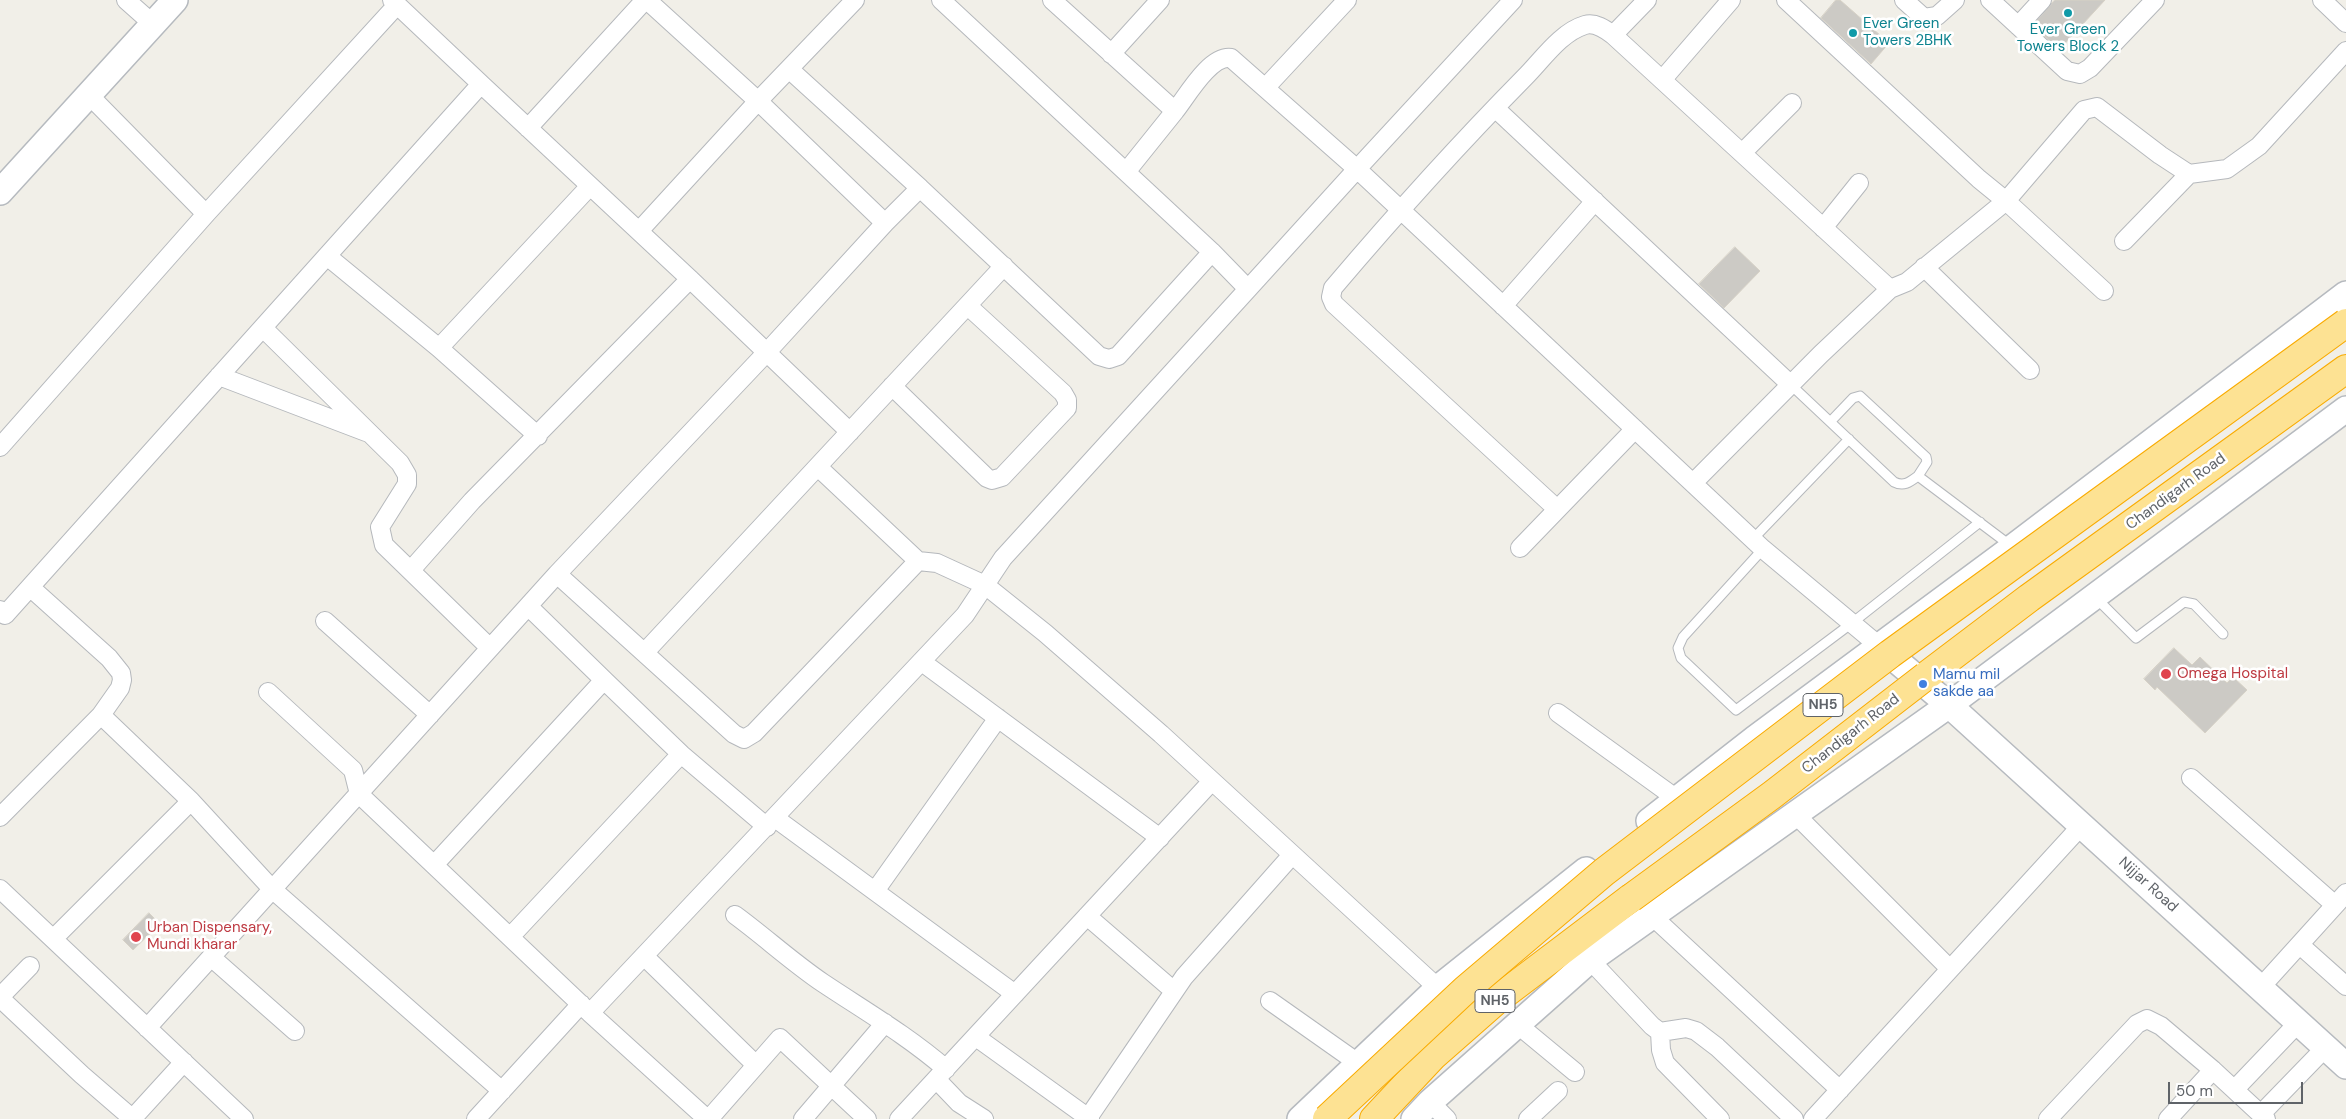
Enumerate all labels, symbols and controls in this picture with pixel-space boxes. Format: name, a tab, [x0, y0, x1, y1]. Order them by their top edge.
marker: Ever Green Towers Block 2	[2062, 7, 2074, 19]
place label: Ever Green Towers 2BHK	[1863, 15, 1952, 50]
place label: Ever Green Towers Block 2	[2017, 21, 2119, 56]
marker: Ever Green Towers 2BHK	[1847, 27, 1859, 39]
street label: Chandigarh Road	[2123, 450, 2229, 534]
place label: Omega Hospital	[2177, 665, 2288, 683]
place label: Mamu mil sakde aa	[1933, 666, 2000, 701]
marker: Omega Hospital	[2159, 667, 2173, 681]
marker: Mamu mil sakde aa	[1917, 678, 1929, 690]
street label: Chandigarh Road	[1799, 690, 1903, 778]
road number: NH5	[1803, 694, 1843, 716]
street label: Nijjar Road	[2115, 854, 2181, 916]
place label: Urban Dispensary, Mundi kharar	[147, 919, 272, 954]
marker: Urban Dispensary, Mundi kharar	[129, 930, 143, 944]
road number: NH5	[1475, 989, 1515, 1012]
scale bar	[2171, 1072, 2306, 1104]
text: 50 m	[2176, 1081, 2213, 1101]

